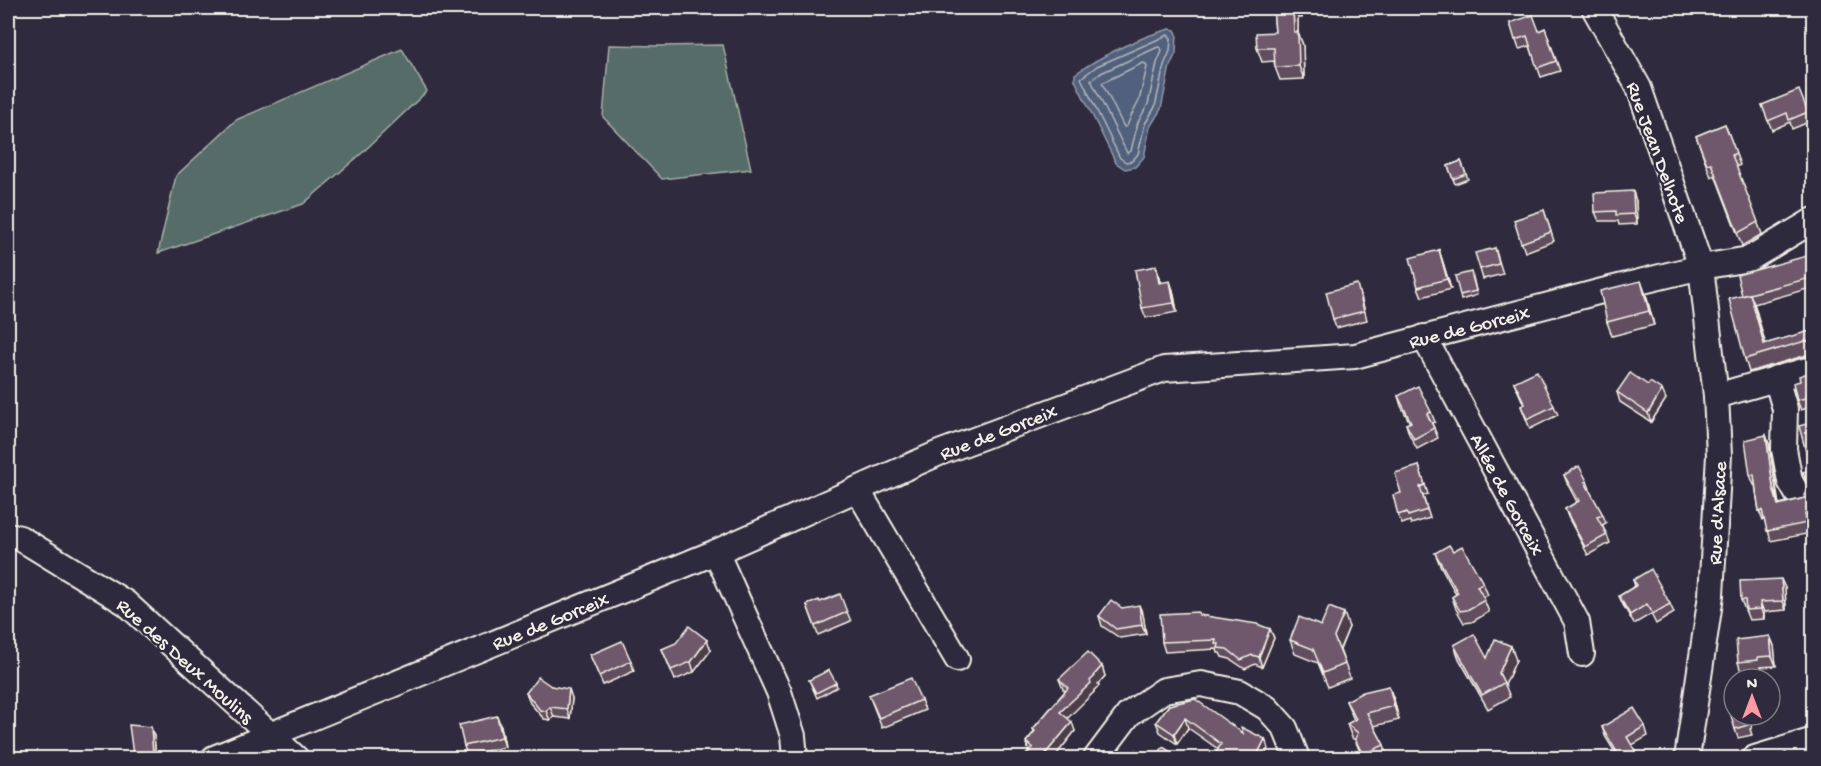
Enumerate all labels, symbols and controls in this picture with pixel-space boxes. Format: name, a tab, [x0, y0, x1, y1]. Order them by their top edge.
street label: Rue Jean Delhote	[1619, 79, 1692, 228]
street label: Rue de Gorceix	[1407, 303, 1533, 356]
street label: Rue de Gorceix	[937, 401, 1062, 467]
street label: Allée de Gorceix	[1463, 431, 1547, 561]
street label: Rue d'Alsace	[1705, 460, 1734, 565]
street label: Rue de Gorceix	[490, 589, 613, 657]
street label: Rue des Deux Moulins	[110, 595, 257, 731]
north arrow	[1722, 667, 1782, 727]
text: N	[1747, 676, 1758, 695]

